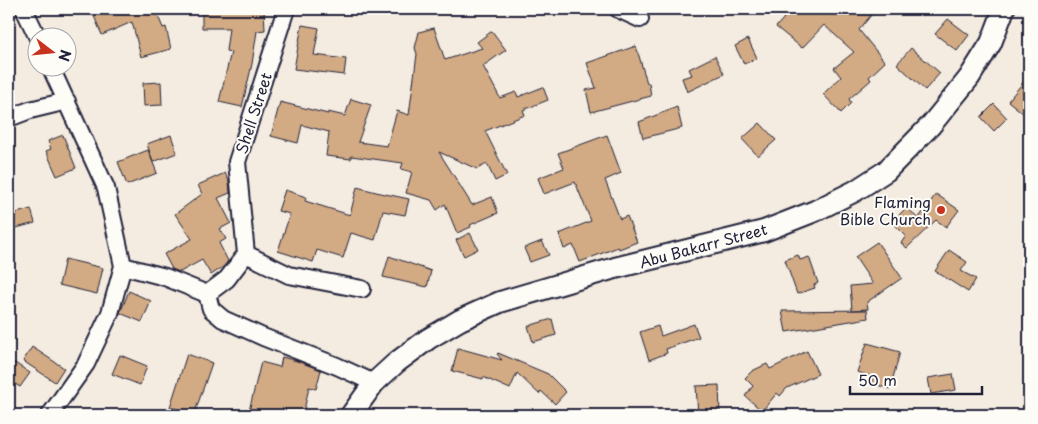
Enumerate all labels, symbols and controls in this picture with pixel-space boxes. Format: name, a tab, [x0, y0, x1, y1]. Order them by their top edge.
north arrow	[28, 28, 78, 78]
text: N	[53, 47, 77, 64]
street label: Shell Street	[229, 69, 277, 157]
place label: Flaming Bible Church	[840, 190, 931, 230]
marker: Flaming Bible Church	[935, 204, 947, 216]
street label: Abu Bakarr Street	[636, 217, 770, 273]
scale bar	[850, 364, 983, 396]
text: 50 m	[858, 368, 897, 391]

